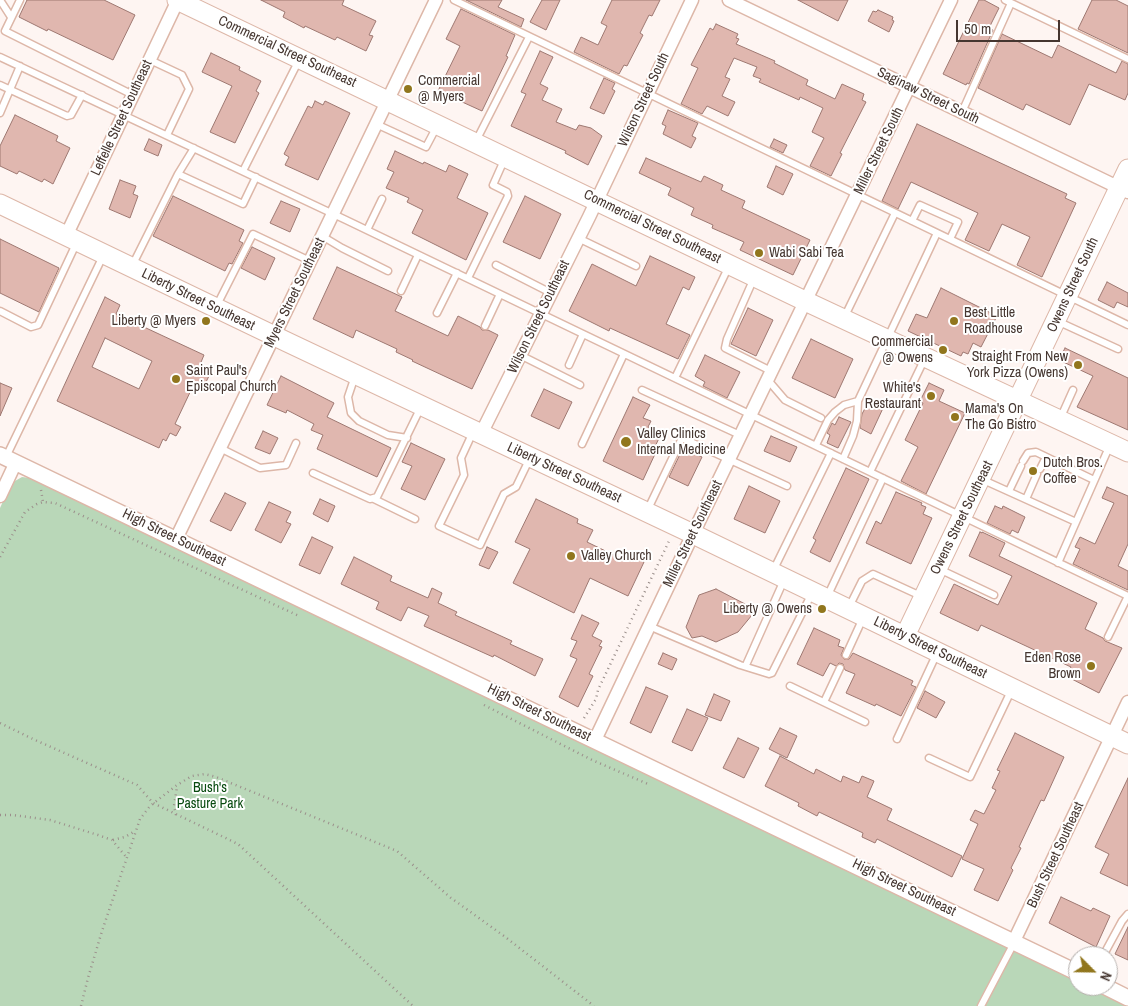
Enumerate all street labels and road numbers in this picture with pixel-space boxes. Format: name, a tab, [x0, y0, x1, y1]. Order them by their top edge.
street label: Commercial Street Southeast	[215, 13, 359, 91]
street label: Wilson Street South	[615, 50, 673, 150]
street label: Leffelle Street Southeast	[88, 58, 156, 178]
street label: Saginaw Street South	[874, 64, 982, 128]
street label: Miller Street South	[851, 105, 907, 197]
street label: Commercial Street Southeast	[581, 186, 723, 268]
street label: Myers Street Southeast	[261, 235, 329, 351]
street label: Owens Street South	[1044, 235, 1102, 335]
street label: Wilson Street Southeast	[504, 258, 574, 376]
street label: Liberty Street Southeast	[139, 265, 257, 335]
street label: Liberty Street Southeast	[504, 439, 624, 507]
street label: Owens Street Southeast	[927, 458, 997, 578]
street label: Miller Street Southeast	[660, 478, 726, 590]
street label: High Street Southeast	[120, 506, 228, 570]
street label: Liberty Street Southeast	[871, 613, 989, 683]
street label: High Street Southeast	[485, 681, 593, 745]
street label: Bush Street Southeast	[1024, 799, 1088, 911]
street label: High Street Southeast	[850, 856, 958, 920]

